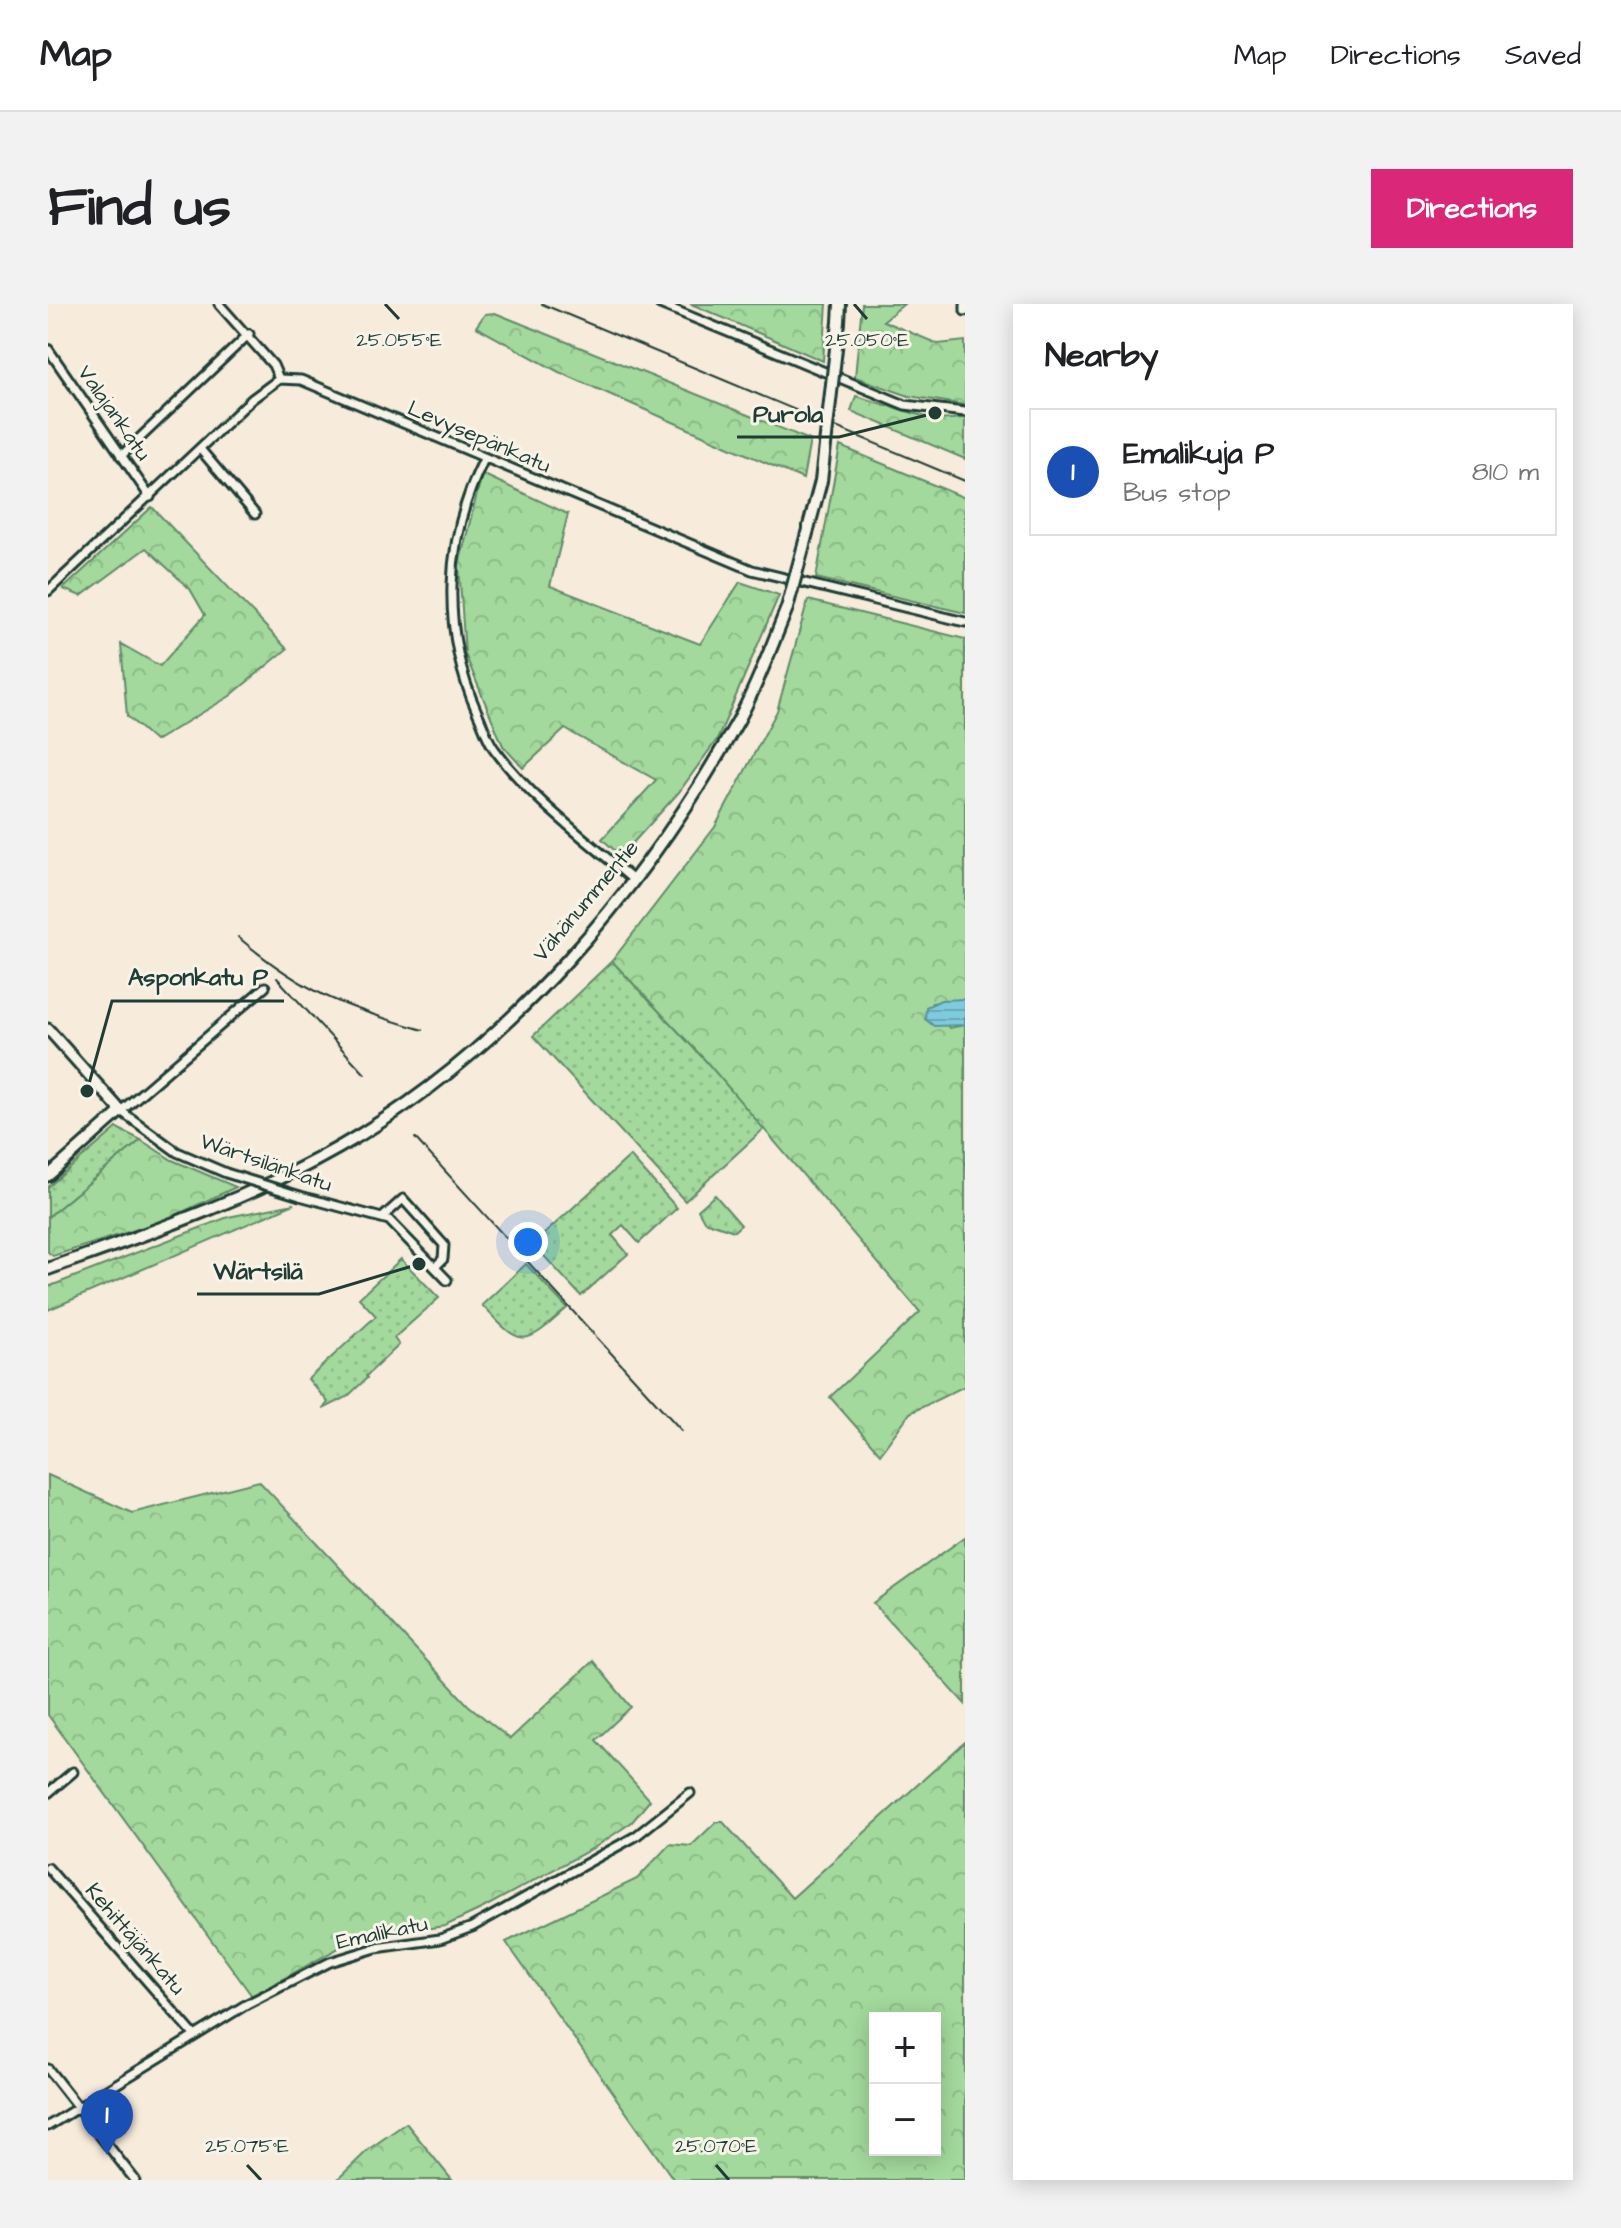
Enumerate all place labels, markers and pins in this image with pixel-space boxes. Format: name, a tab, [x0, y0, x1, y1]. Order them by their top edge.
callout: Purola	[737, 389, 839, 437]
callout: Asponkatu P	[112, 953, 284, 1001]
callout: Wärtsilä	[197, 1246, 319, 1294]
pin: 1	[81, 2089, 133, 2155]

